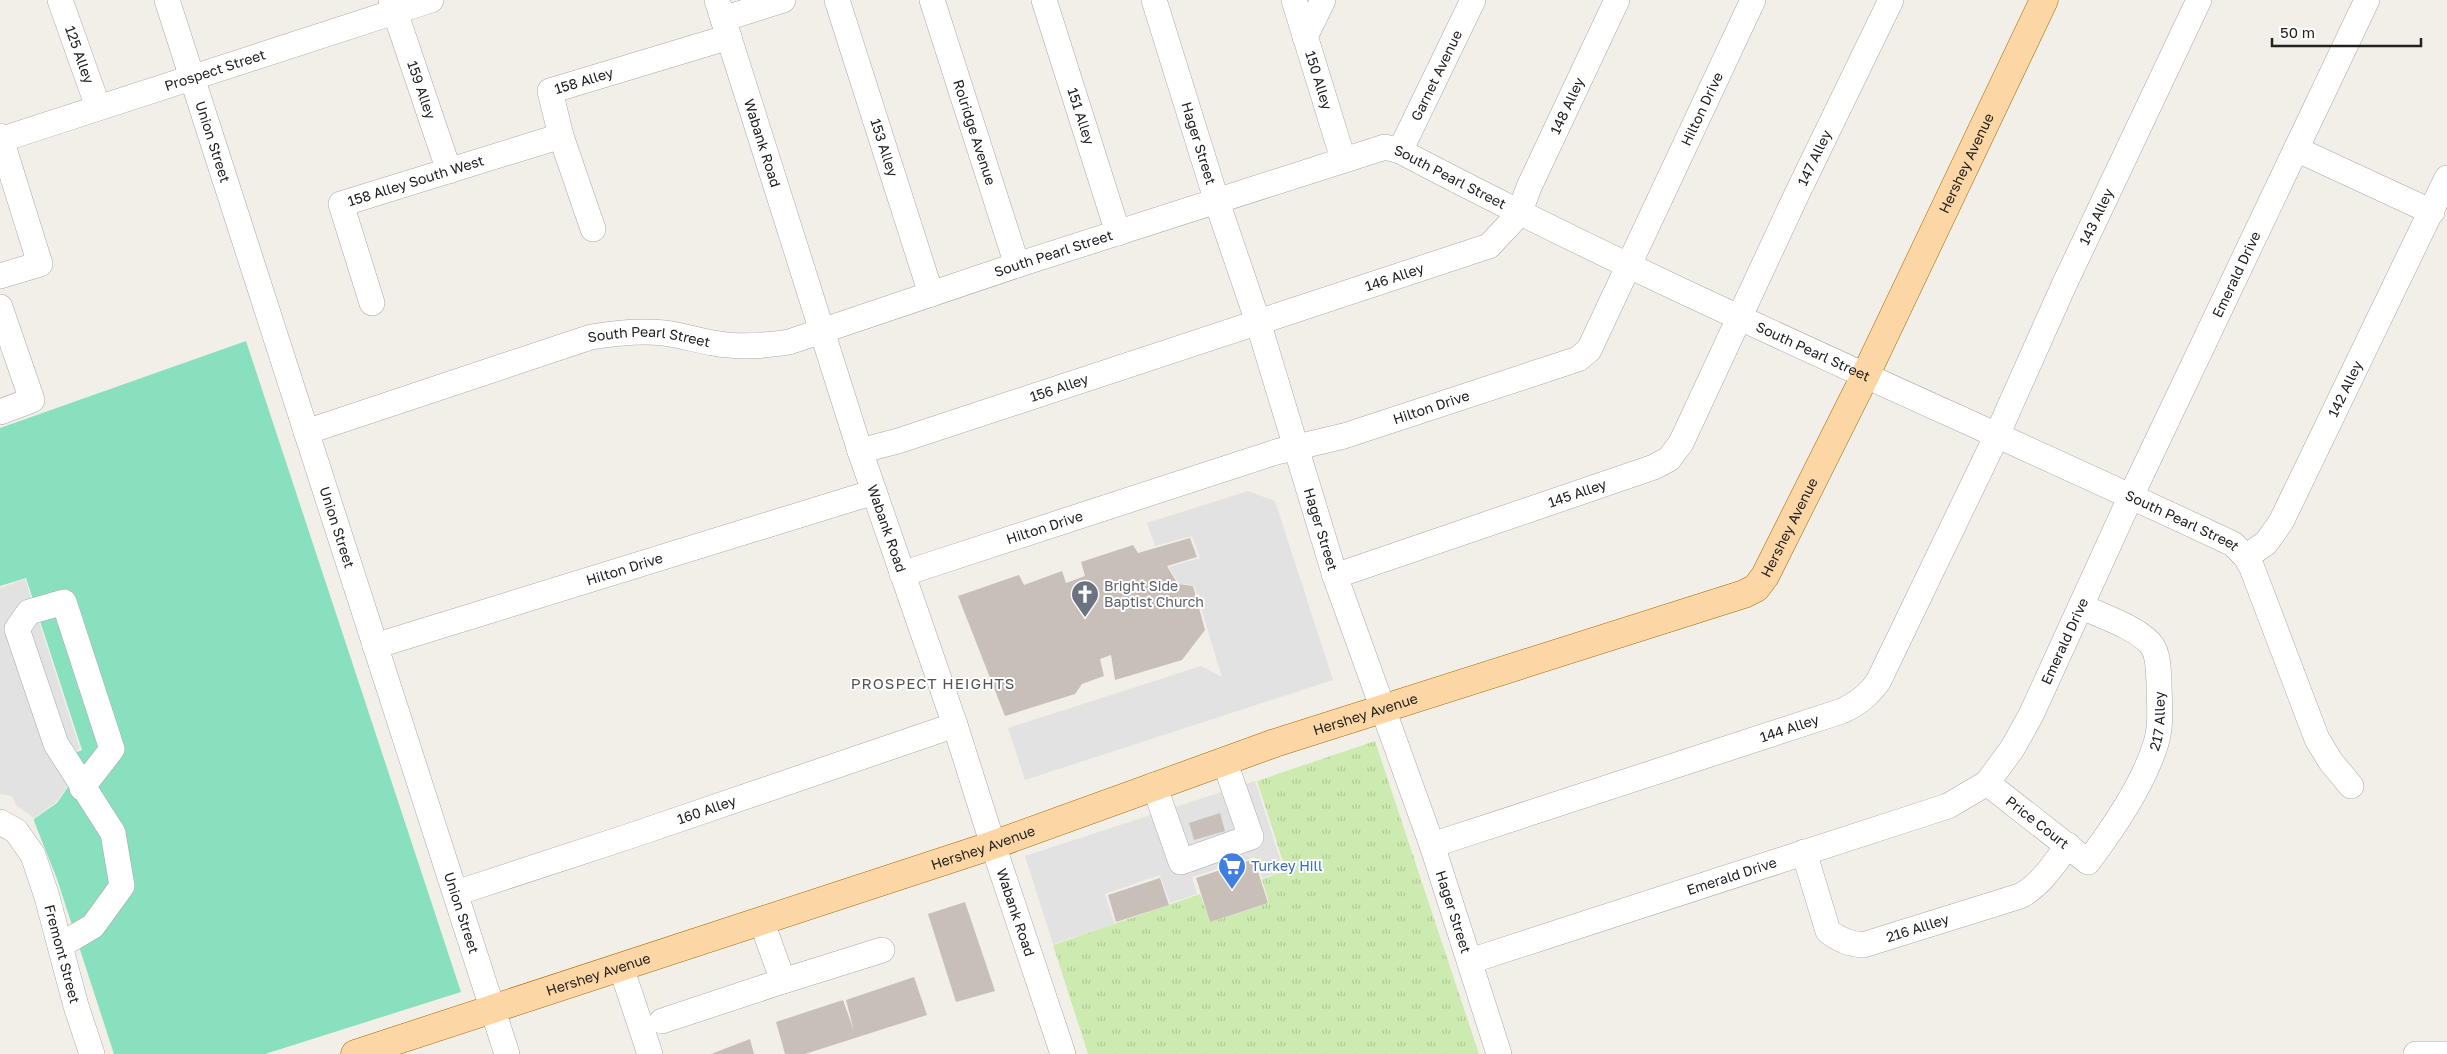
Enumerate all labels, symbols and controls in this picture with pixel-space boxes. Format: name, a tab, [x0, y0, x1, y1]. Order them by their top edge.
scale bar	[2272, 15, 2421, 47]
street label: 125 Alley	[62, 23, 98, 86]
text: 50 m	[2280, 23, 2315, 41]
street label: Garnet Avenue	[1407, 27, 1465, 123]
street label: Prospect Street	[162, 45, 267, 94]
street label: 150 Alley	[1302, 49, 1336, 112]
street label: 159 Alley	[404, 58, 440, 121]
street label: 158 Alley	[552, 63, 615, 97]
street label: Hilton Drive	[1677, 69, 1726, 148]
street label: 148 Alley	[1546, 74, 1587, 137]
street label: Rolridge Avenue	[950, 77, 1000, 187]
street label: 151 Alley	[1064, 86, 1098, 147]
street label: Wabank Road	[741, 97, 785, 189]
street label: Union Street	[192, 99, 234, 185]
street label: Hager Street	[1178, 100, 1220, 187]
street label: Hershey Avenue	[1935, 110, 1997, 216]
street label: 153 Alley	[867, 116, 902, 179]
street label: 147 Alley	[1793, 127, 1835, 188]
street label: South Pearl Street	[1393, 141, 1509, 212]
street label: 158 Alley South West	[345, 151, 486, 209]
street label: 143 Alley	[2075, 185, 2117, 248]
street label: South Pearl Street	[992, 226, 1115, 280]
street label: Emerald Drive	[2208, 228, 2264, 320]
street label: 146 Alley	[1363, 259, 1426, 294]
street label: South Pearl Street	[1753, 318, 1873, 385]
street label: South Pearl Street	[586, 323, 712, 350]
street label: 142 Alley	[2324, 358, 2366, 420]
street label: 156 Alley	[1028, 370, 1091, 405]
street label: Hilton Drive	[1391, 386, 1471, 427]
street label: 145 Alley	[1546, 475, 1609, 511]
street label: Hershey Avenue	[1757, 475, 1821, 580]
street label: Wabank Road	[864, 482, 910, 574]
street label: Union Street	[316, 484, 359, 570]
street label: Hager Street	[1301, 486, 1342, 573]
street label: South Pearl Street	[2123, 486, 2243, 554]
street label: Hilton Drive	[1004, 507, 1085, 547]
street label: Hilton Drive	[584, 549, 665, 588]
place label: Bright Side Baptist Church	[1104, 577, 1204, 610]
church icon: Bright Side Baptist Church	[1070, 579, 1100, 618]
street label: Emerald Drive	[2037, 595, 2091, 687]
district label: PROSPECT HEIGHTS	[851, 674, 1015, 692]
street label: Hershey Avenue	[1311, 689, 1420, 738]
street label: 217 Alley	[2145, 691, 2168, 753]
street label: 144 Alley	[1758, 710, 1821, 745]
street label: 160 Alley	[675, 791, 738, 827]
street label: Price Court	[2003, 792, 2073, 852]
street label: Hershey Avenue	[929, 822, 1037, 873]
supermarket icon: Turkey Hill	[1217, 851, 1247, 890]
street label: Emerald Drive	[1684, 853, 1779, 898]
place label: Turkey Hill	[1251, 857, 1323, 874]
street label: Wabank Road	[993, 866, 1039, 958]
street label: Hager Street	[1433, 868, 1475, 955]
street label: Union Street	[441, 870, 483, 955]
street label: Fremont Street	[41, 903, 84, 1005]
street label: 216 Allley	[1884, 910, 1951, 945]
street label: Hershey Avenue	[544, 949, 653, 999]

